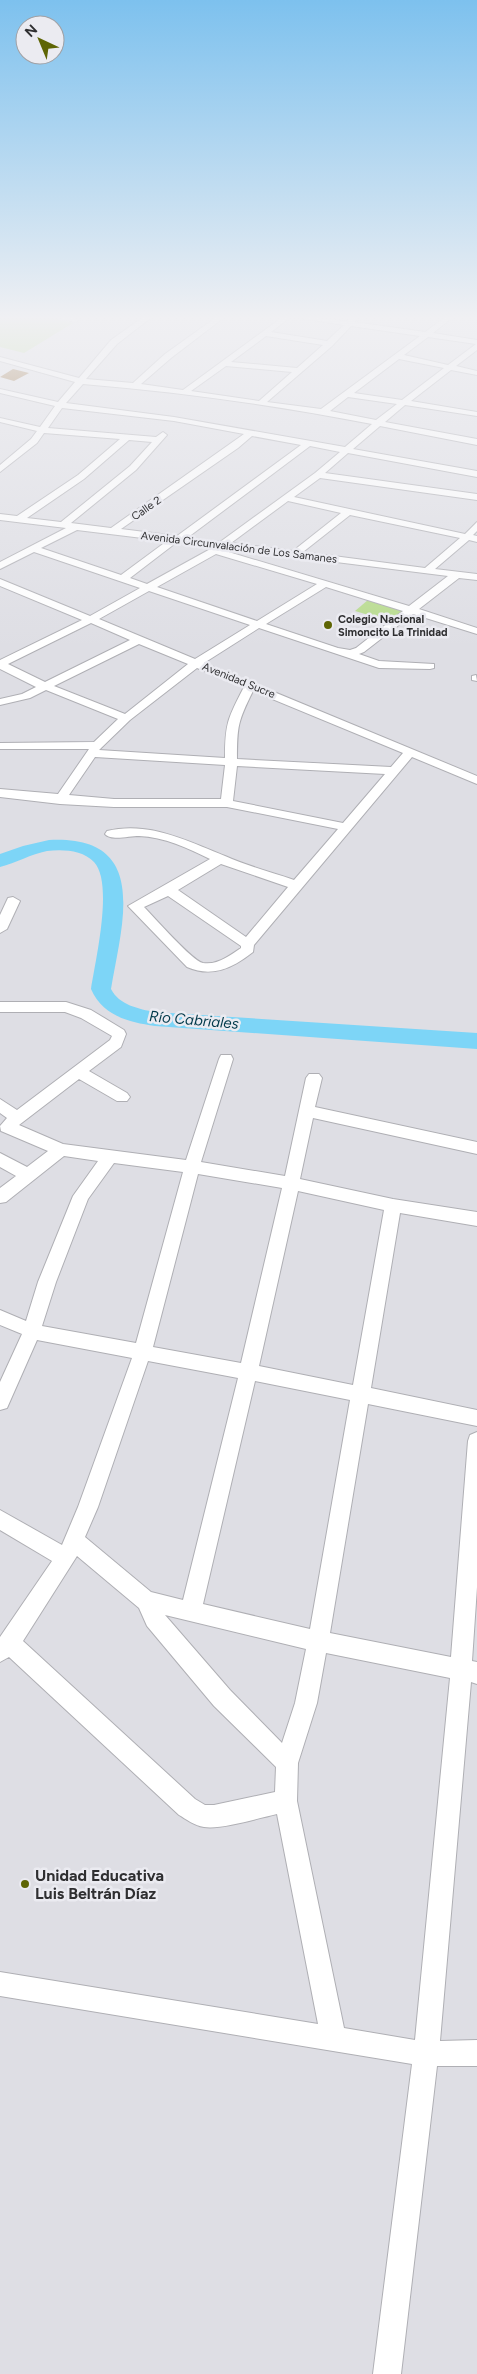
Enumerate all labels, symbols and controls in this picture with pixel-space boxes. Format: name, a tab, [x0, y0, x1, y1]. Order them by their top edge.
north arrow	[15, 15, 65, 65]
text: N	[22, 21, 41, 41]
street label: Calle 2	[129, 494, 164, 523]
street label: Avenida Circunvalación de Los Samanes	[140, 529, 338, 566]
place label: Colegio Nacional Simoncito La Trinidad	[338, 613, 448, 639]
marker: Colegio Nacional Simoncito La Trinidad	[322, 619, 334, 631]
street label: Avenidad Sucre	[200, 660, 277, 701]
water label: Río Cabriales	[149, 1007, 239, 1033]
place label: Unidad Educativa Luis Beltrán Díaz	[35, 1866, 164, 1903]
marker: Unidad Educativa Luis Beltrán Díaz	[19, 1878, 31, 1890]

